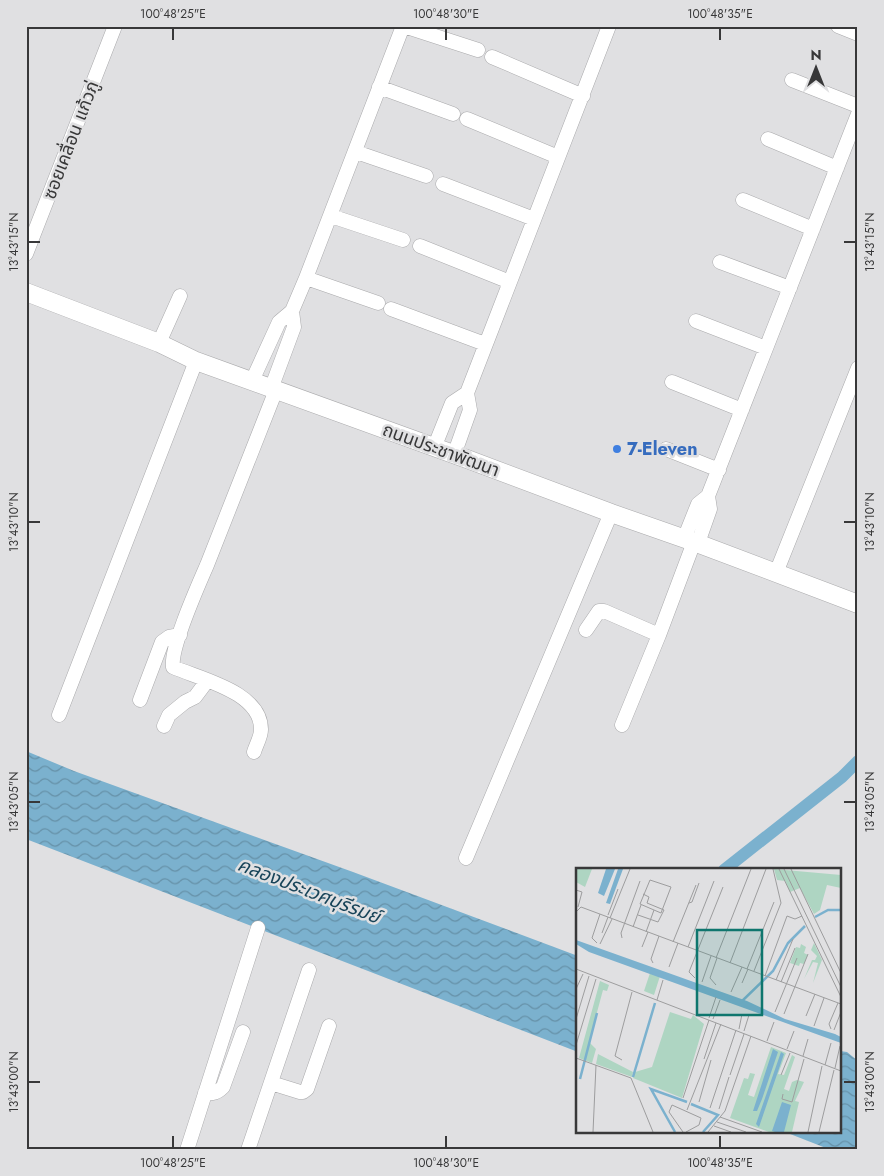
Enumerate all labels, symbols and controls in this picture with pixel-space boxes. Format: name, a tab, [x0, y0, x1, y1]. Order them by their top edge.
text: 100°48'25"E	[140, 5, 206, 23]
text: 100°48'30"E	[413, 5, 479, 23]
text: 100°48'35"E	[687, 5, 753, 23]
north arrow	[792, 42, 842, 92]
text: N	[810, 45, 822, 65]
street label: ซอยเคลื่อน แก้วภู่	[36, 77, 106, 203]
text: 13°43'15"N	[5, 212, 23, 272]
text: 13°43'15"N	[861, 212, 879, 272]
street label: ถนนประชาพัฒนา	[379, 417, 503, 483]
place label: 7-Eleven	[627, 436, 698, 462]
marker: 7-Eleven	[611, 443, 623, 455]
text: 13°43'10"N	[5, 492, 23, 552]
text: 13°43'10"N	[861, 492, 879, 552]
text: 13°43'05"N	[5, 771, 23, 833]
text: 13°43'05"N	[861, 771, 879, 833]
water label: คลองประเวศบุรีรมย์	[234, 851, 388, 932]
inset map	[576, 868, 842, 1134]
text: 13°43'00"N	[5, 1051, 23, 1113]
text: 13°43'00"N	[861, 1051, 879, 1113]
text: 100°48'25"E	[140, 1154, 206, 1172]
text: 100°48'30"E	[413, 1154, 479, 1172]
text: 100°48'35"E	[687, 1154, 753, 1172]

